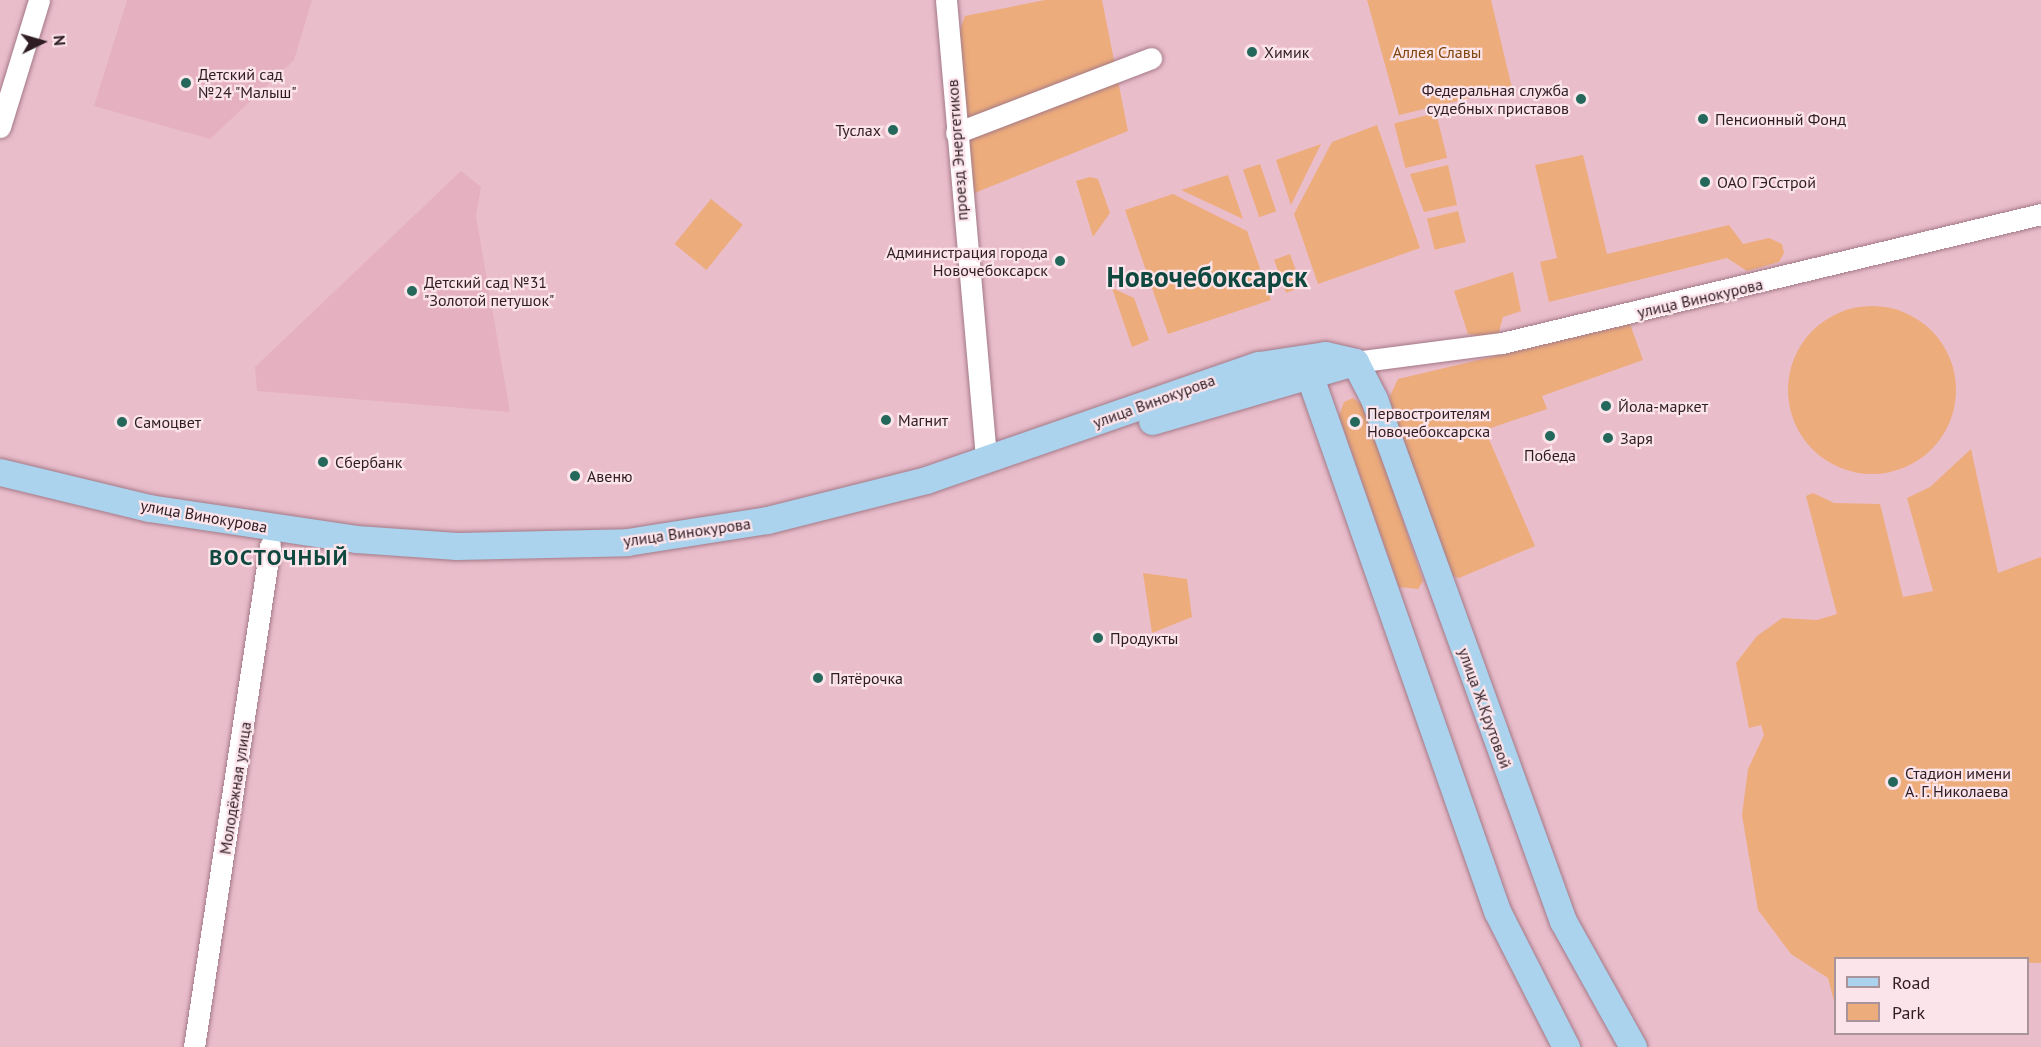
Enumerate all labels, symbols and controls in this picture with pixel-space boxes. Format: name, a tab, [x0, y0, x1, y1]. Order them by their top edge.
north arrow	[12, 12, 72, 72]
text: N	[50, 34, 70, 47]
place label: Химик	[1264, 42, 1309, 62]
park label: Аллея Славы	[1393, 42, 1481, 62]
marker: Химик	[1245, 45, 1259, 59]
place label: Детский сад №24 "Малыш"	[198, 64, 298, 102]
marker: Детский сад №24 "Малыш"	[179, 76, 193, 90]
street label: проезд Энергетиков	[942, 79, 972, 221]
place label: Федеральная служба судебных приставов	[1422, 80, 1569, 118]
marker: Федеральная служба судебных приставов	[1574, 92, 1588, 106]
place label: Пенсионный Фонд	[1715, 109, 1846, 129]
marker: Пенсионный Фонд	[1696, 112, 1710, 126]
place label: Туслах	[835, 120, 881, 140]
marker: Туслах	[886, 123, 900, 137]
place label: ОАО ГЭСстрой	[1717, 172, 1816, 192]
marker: ОАО ГЭСстрой	[1698, 175, 1712, 189]
place label: Администрация города Новочебоксарск	[886, 242, 1048, 280]
marker: Администрация города Новочебоксарск	[1053, 254, 1067, 268]
district label: Новочебоксарск	[1106, 260, 1308, 294]
place label: Детский сад №31 "Золотой петушок"	[424, 272, 554, 310]
street label: улица Винокурова	[1635, 274, 1765, 322]
marker: Детский сад №31 "Золотой петушок"	[405, 284, 419, 298]
street label: улица Винокурова	[1090, 370, 1218, 432]
place label: Йола-маркет	[1618, 396, 1708, 416]
marker: Йола-маркет	[1599, 399, 1613, 413]
place label: Первостроителям Новочебоксарска	[1367, 403, 1490, 441]
place label: Магнит	[898, 410, 948, 430]
place label: Самоцвет	[134, 412, 201, 432]
marker: Магнит	[879, 413, 893, 427]
marker: Самоцвет	[115, 415, 129, 429]
marker: Первостроителям Новочебоксарска	[1348, 415, 1362, 429]
place label: Заря	[1620, 428, 1653, 448]
marker: Победа	[1543, 429, 1557, 443]
marker: Заря	[1601, 431, 1615, 445]
place label: Победа	[1524, 445, 1576, 465]
place label: Сбербанк	[335, 452, 402, 472]
marker: Сбербанк	[316, 455, 330, 469]
place label: Авеню	[587, 466, 633, 486]
marker: Авеню	[568, 469, 582, 483]
street label: улица Винокурова	[139, 495, 269, 537]
street label: улица Винокурова	[622, 514, 752, 550]
district label: ВОСТОЧНЫЙ	[209, 545, 349, 571]
place label: Продукты	[1110, 628, 1178, 648]
marker: Продукты	[1091, 631, 1105, 645]
street label: улица Ж.Крутовой	[1454, 645, 1516, 771]
place label: Пятёрочка	[830, 668, 903, 688]
marker: Пятёрочка	[811, 671, 825, 685]
street label: Молодёжная улица	[215, 720, 255, 856]
place label: Стадион имени А. Г. Николаева	[1905, 763, 2011, 801]
marker: Стадион имени А. Г. Николаева	[1886, 775, 1900, 789]
legend	[1834, 957, 2029, 1035]
text: Road	[1892, 971, 1930, 994]
text: Park	[1892, 1001, 1925, 1024]

